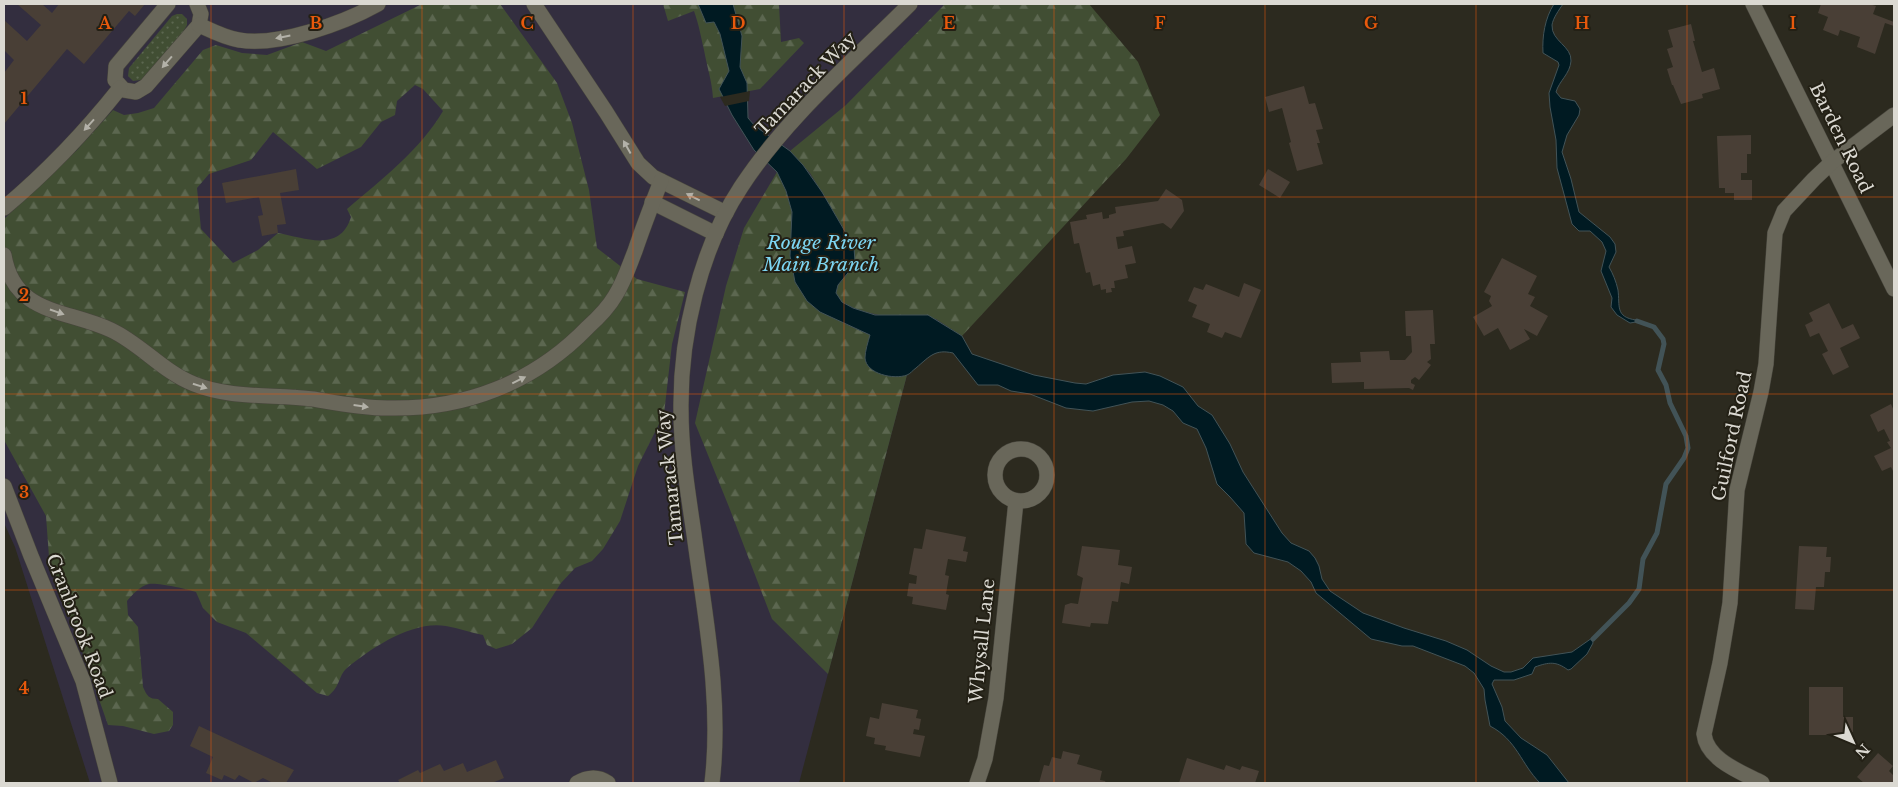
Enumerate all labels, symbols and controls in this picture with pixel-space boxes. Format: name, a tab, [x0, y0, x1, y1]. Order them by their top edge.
text: A	[98, 13, 113, 33]
text: B	[310, 13, 323, 33]
text: C	[520, 13, 534, 33]
text: D	[731, 13, 745, 33]
text: E	[943, 13, 955, 33]
text: F	[1154, 13, 1166, 33]
text: G	[1364, 13, 1378, 33]
text: H	[1574, 13, 1590, 33]
text: I	[1790, 13, 1797, 33]
street label: Tamarack Way	[751, 27, 861, 141]
one-way arrow	[275, 33, 291, 41]
one-way arrow	[162, 55, 173, 68]
street label: Barden Road	[1805, 79, 1877, 197]
text: 1	[21, 88, 28, 108]
one-way arrow	[83, 119, 95, 131]
one-way arrow	[622, 140, 631, 154]
one-way arrow	[686, 193, 700, 201]
water label: Rouge River Main Branch	[762, 231, 879, 276]
text: 2	[19, 285, 29, 305]
one-way arrow	[50, 308, 65, 316]
street label: Guilford Road	[1707, 369, 1757, 503]
one-way arrow	[512, 376, 526, 384]
one-way arrow	[192, 383, 207, 390]
one-way arrow	[353, 402, 369, 410]
street label: Tamarack Way	[652, 408, 688, 546]
text: 3	[19, 482, 29, 502]
street label: Cranbrook Road	[41, 551, 117, 701]
street label: Whysall Lane	[964, 577, 1000, 706]
text: 4	[19, 678, 29, 698]
north arrow	[1828, 717, 1878, 767]
text: N	[1851, 740, 1873, 762]

